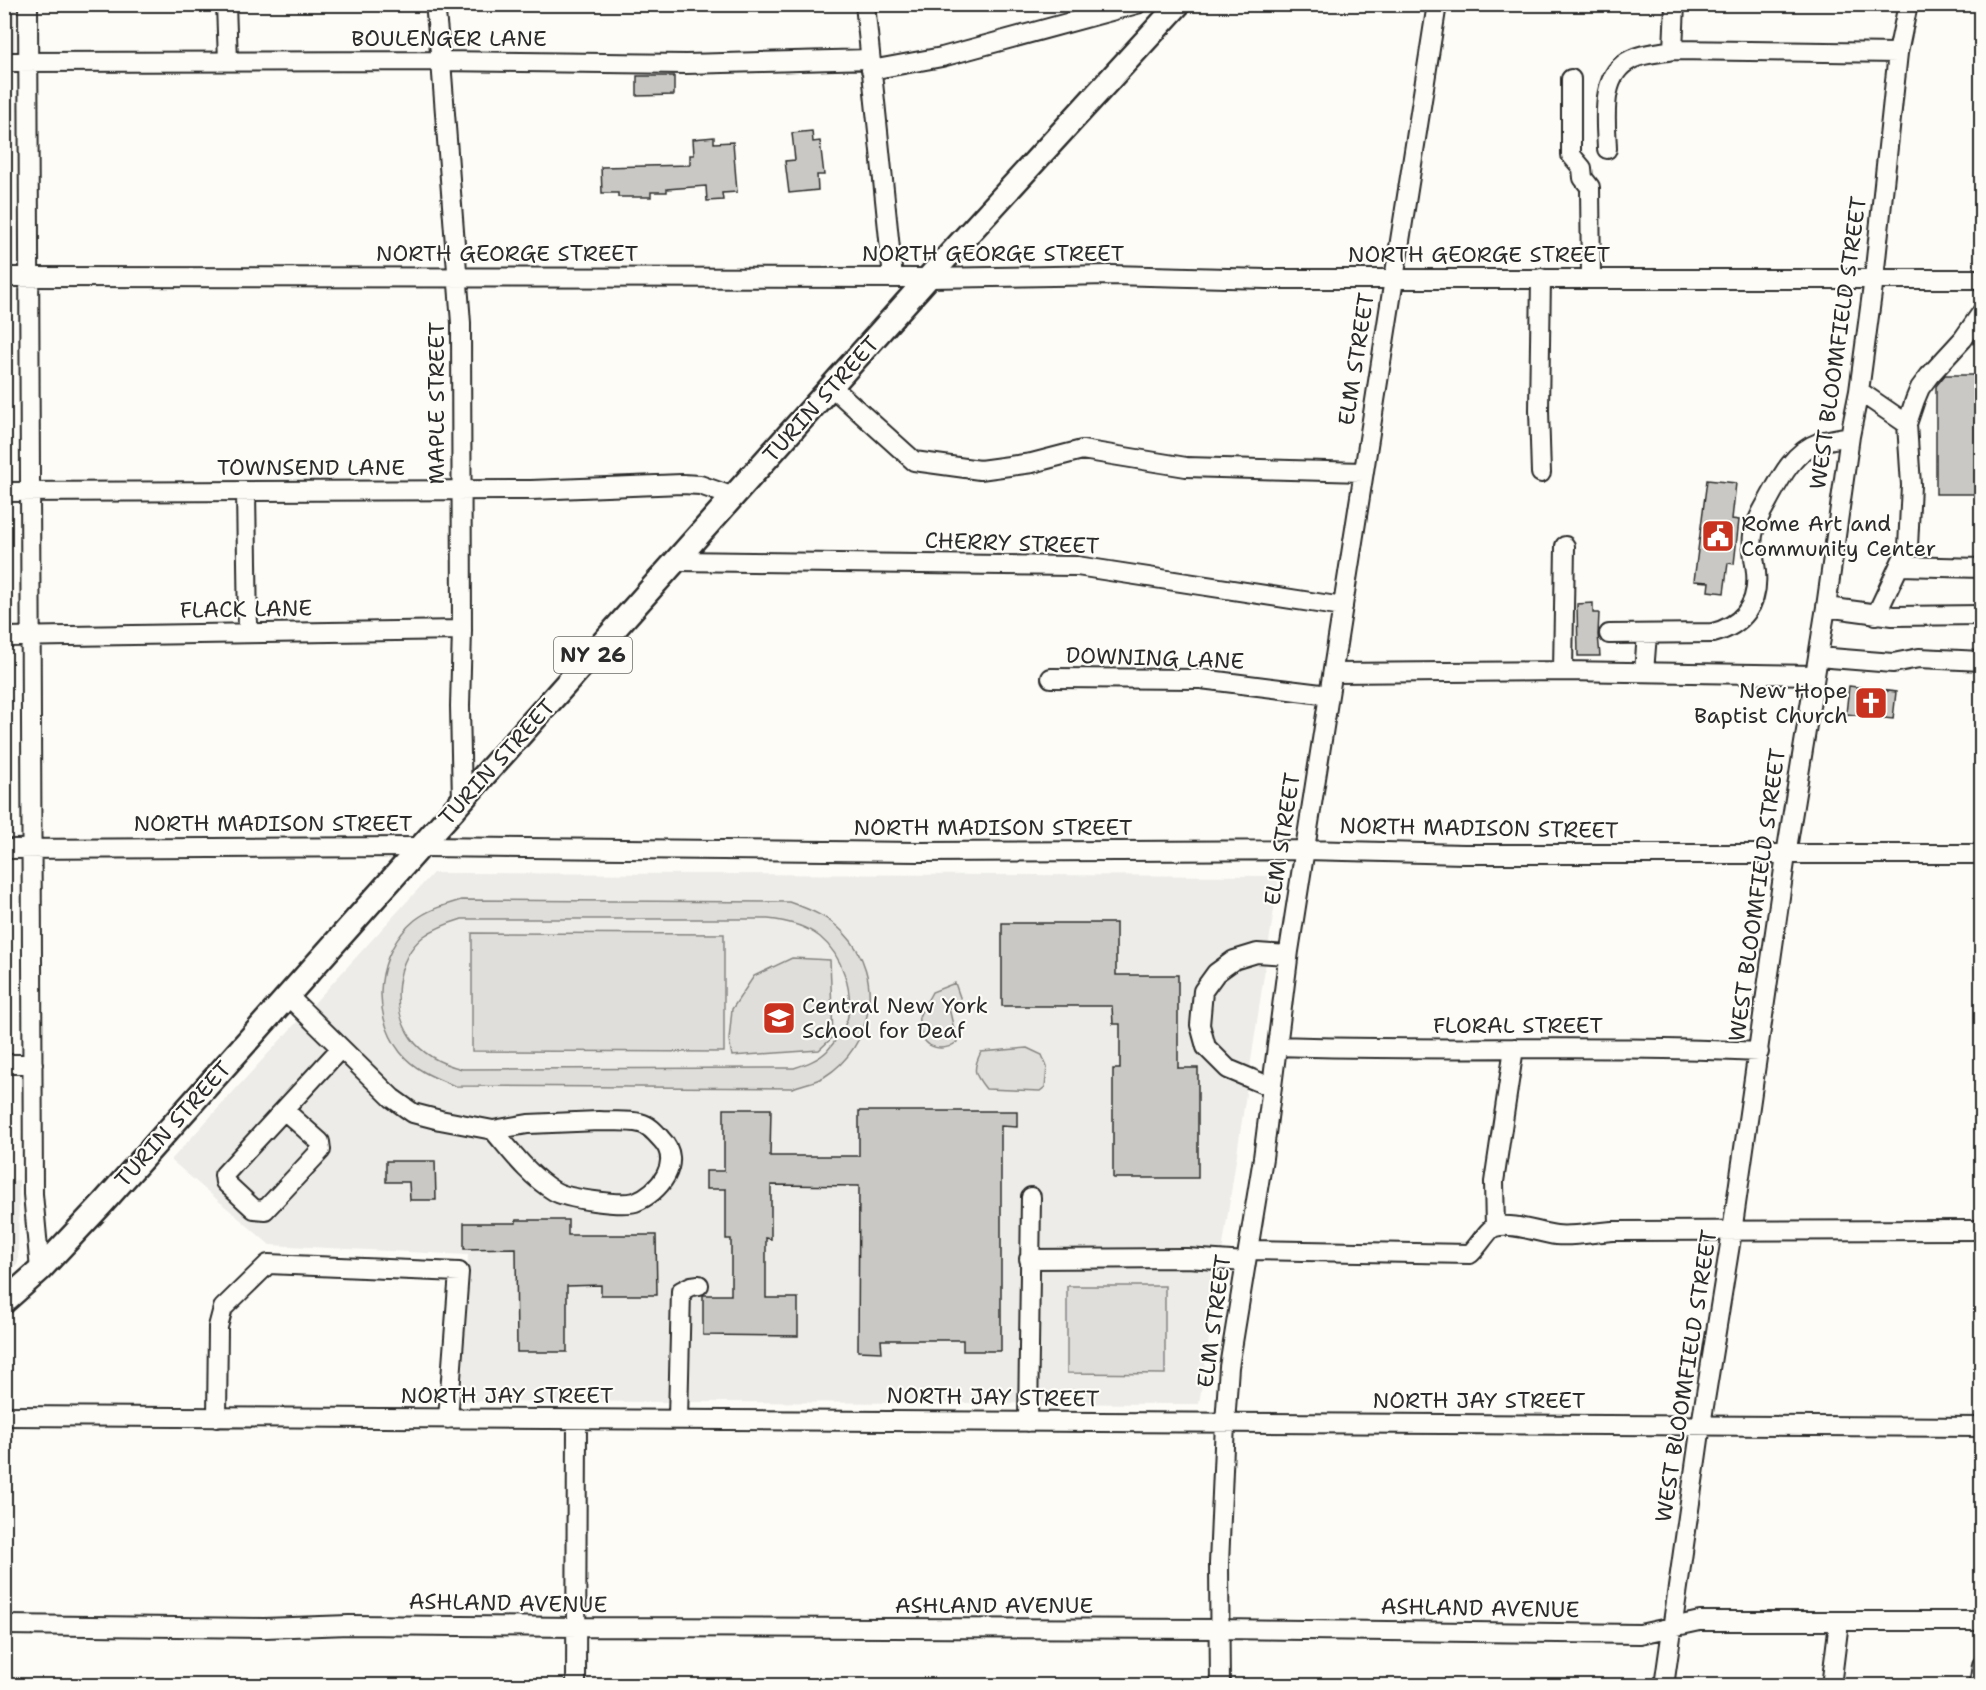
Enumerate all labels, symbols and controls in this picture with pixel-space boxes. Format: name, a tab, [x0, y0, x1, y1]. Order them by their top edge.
street label: BOULENGER LANE	[351, 24, 547, 53]
street label: WEST BLOOMFIELD STREET	[1803, 194, 1873, 492]
street label: NORTH GEORGE STREET	[376, 239, 639, 268]
street label: NORTH GEORGE STREET	[862, 239, 1125, 268]
street label: NORTH GEORGE STREET	[1348, 240, 1611, 269]
street label: ELM STREET	[1331, 290, 1381, 427]
street label: MAPLE STREET	[422, 321, 451, 484]
street label: TURIN STREET	[757, 329, 886, 468]
street label: TOWNSEND LANE	[217, 453, 405, 482]
place label: Rome Art and Community Center	[1741, 509, 1936, 563]
public building icon: Rome Art and Community Center	[1700, 518, 1736, 554]
street label: CHERRY STREET	[924, 525, 1100, 561]
street label: FLACK LANE	[180, 593, 312, 625]
road number: NY 26	[554, 637, 632, 673]
street label: DOWNING LANE	[1065, 640, 1245, 676]
place label: New Hope Baptist Church	[1694, 676, 1848, 730]
church icon: New Hope Baptist Church	[1853, 685, 1889, 721]
street label: TURIN STREET	[433, 692, 562, 831]
street label: WEST BLOOMFIELD STREET	[1722, 746, 1792, 1044]
street label: ELM STREET	[1257, 770, 1307, 907]
street label: NORTH MADISON STREET	[133, 809, 413, 838]
street label: NORTH MADISON STREET	[1339, 811, 1619, 845]
street label: NORTH MADISON STREET	[853, 813, 1133, 842]
place label: Central New York School for Deaf	[802, 991, 988, 1045]
school or university icon: Central New York School for Deaf	[761, 1000, 797, 1036]
street label: FLORAL STREET	[1433, 1011, 1603, 1040]
street label: TURIN STREET	[109, 1054, 238, 1193]
street label: WEST BLOOMFIELD STREET	[1649, 1227, 1724, 1524]
street label: ELM STREET	[1190, 1252, 1238, 1389]
street label: NORTH JAY STREET	[400, 1381, 614, 1410]
street label: NORTH JAY STREET	[886, 1381, 1100, 1413]
street label: NORTH JAY STREET	[1372, 1386, 1586, 1415]
street label: ASHLAND AVENUE	[408, 1587, 608, 1619]
street label: ASHLAND AVENUE	[895, 1591, 1093, 1620]
street label: ASHLAND AVENUE	[1380, 1592, 1580, 1624]

